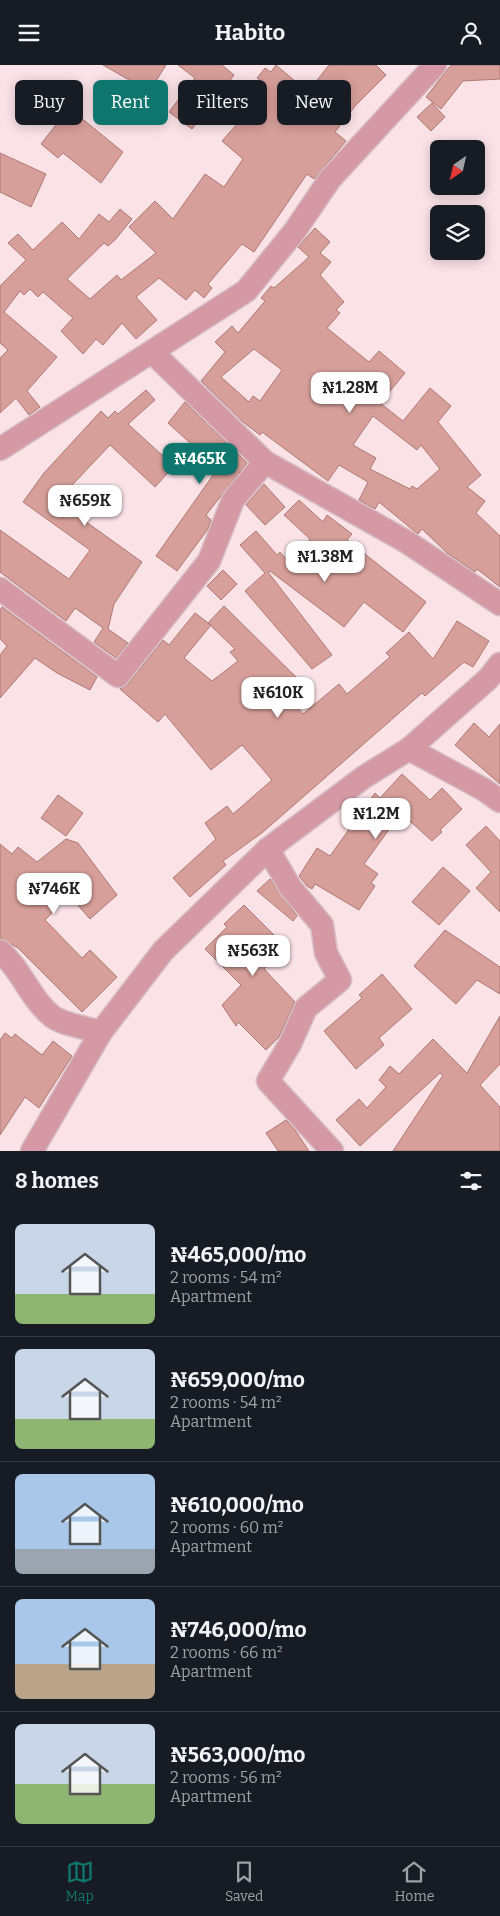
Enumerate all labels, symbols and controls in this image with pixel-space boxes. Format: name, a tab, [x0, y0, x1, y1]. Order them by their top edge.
icon: menu	[15, 19, 43, 47]
text: Habito	[215, 19, 285, 46]
icon: person	[457, 19, 485, 47]
chip: Buy	[15, 80, 83, 125]
chip: Rent	[93, 80, 168, 125]
chip: Filters	[178, 80, 267, 125]
chip: New	[277, 80, 351, 125]
north arrow	[430, 140, 485, 195]
map controls	[430, 140, 485, 260]
button: layers	[430, 205, 485, 260]
pin: ₦1.28M	[309, 371, 391, 414]
text: ₦1.28M	[322, 378, 378, 397]
pin: ₦465K	[165, 443, 235, 485]
text: ₦465K	[174, 449, 226, 468]
pin: ₦659K	[50, 485, 120, 527]
text: ₦659K	[59, 491, 111, 510]
pin: ₦1.38M	[284, 541, 366, 583]
text: ₦1.38M	[297, 547, 353, 566]
pin: ₦610K	[243, 677, 313, 719]
text: ₦610K	[252, 683, 304, 702]
pin: ₦1.2M	[341, 797, 411, 840]
text: ₦1.2M	[352, 804, 400, 823]
pin: ₦746K	[19, 873, 89, 915]
text: ₦746K	[28, 879, 80, 898]
pin: ₦563K	[218, 935, 288, 977]
text: ₦563K	[227, 941, 279, 960]
icon: filters	[457, 1167, 485, 1195]
text: 8 homes	[15, 1168, 99, 1194]
text: ₦465,000/mo	[170, 1242, 306, 1268]
icon: home	[55, 1244, 115, 1304]
text: 2 rooms · 54 m²	[170, 1268, 282, 1287]
text: Apartment	[170, 1287, 252, 1306]
text: ₦659,000/mo	[170, 1367, 305, 1393]
icon: home	[55, 1369, 115, 1429]
text: 2 rooms · 54 m²	[170, 1393, 282, 1412]
text: Apartment	[170, 1412, 252, 1431]
text: ₦610,000/mo	[170, 1492, 304, 1518]
icon: home	[55, 1494, 115, 1554]
text: 2 rooms · 60 m²	[170, 1518, 283, 1537]
text: Apartment	[170, 1537, 252, 1556]
text: ₦746,000/mo	[170, 1617, 307, 1643]
icon: home	[55, 1619, 115, 1679]
text: 2 rooms · 66 m²	[170, 1643, 283, 1662]
text: Apartment	[170, 1662, 252, 1681]
text: ₦563,000/mo	[170, 1742, 305, 1768]
icon: home	[55, 1744, 115, 1804]
text: 2 rooms · 56 m²	[170, 1768, 282, 1787]
text: Apartment	[170, 1787, 252, 1806]
tab: Map	[66, 1858, 94, 1905]
tab: Saved	[225, 1858, 263, 1905]
tab: Home	[394, 1858, 434, 1905]

